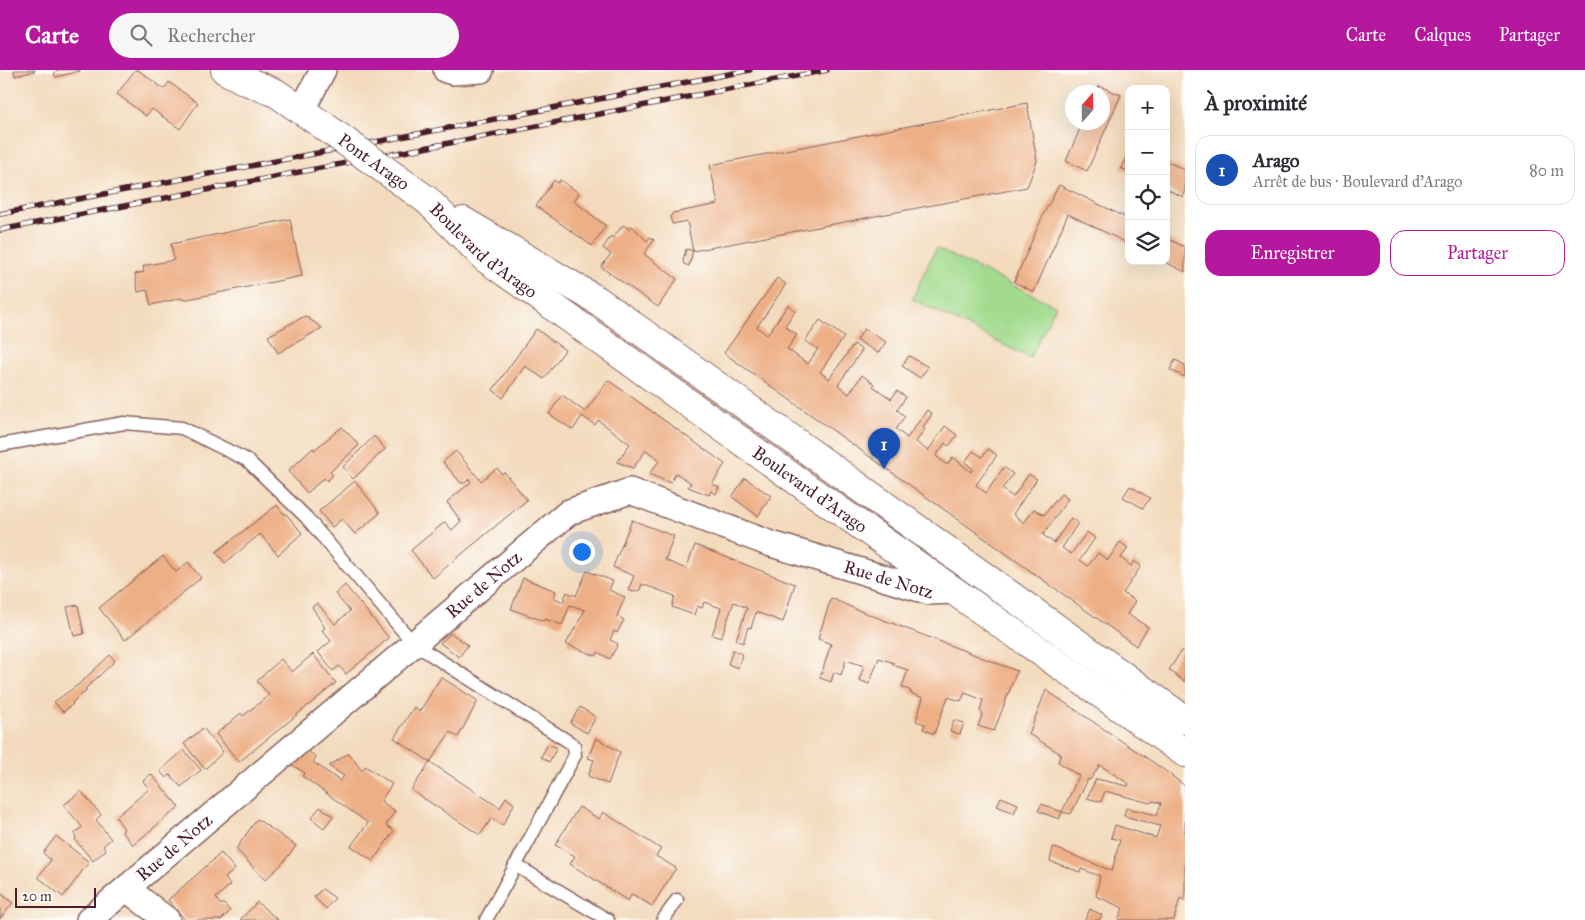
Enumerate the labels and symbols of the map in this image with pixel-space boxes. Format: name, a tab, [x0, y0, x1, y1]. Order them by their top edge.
north arrow	[1065, 85, 1110, 130]
street label: Pont Arago	[334, 129, 414, 195]
street label: Boulevard d'Arago	[425, 198, 542, 303]
pin: 1	[868, 428, 900, 469]
street label: Boulevard d'Arago	[748, 441, 872, 538]
your location	[569, 539, 595, 565]
street label: Rue de Notz	[441, 546, 526, 623]
street label: Rue de Notz	[841, 556, 936, 603]
street label: Rue de Notz	[132, 809, 217, 886]
scale bar	[15, 885, 96, 908]

